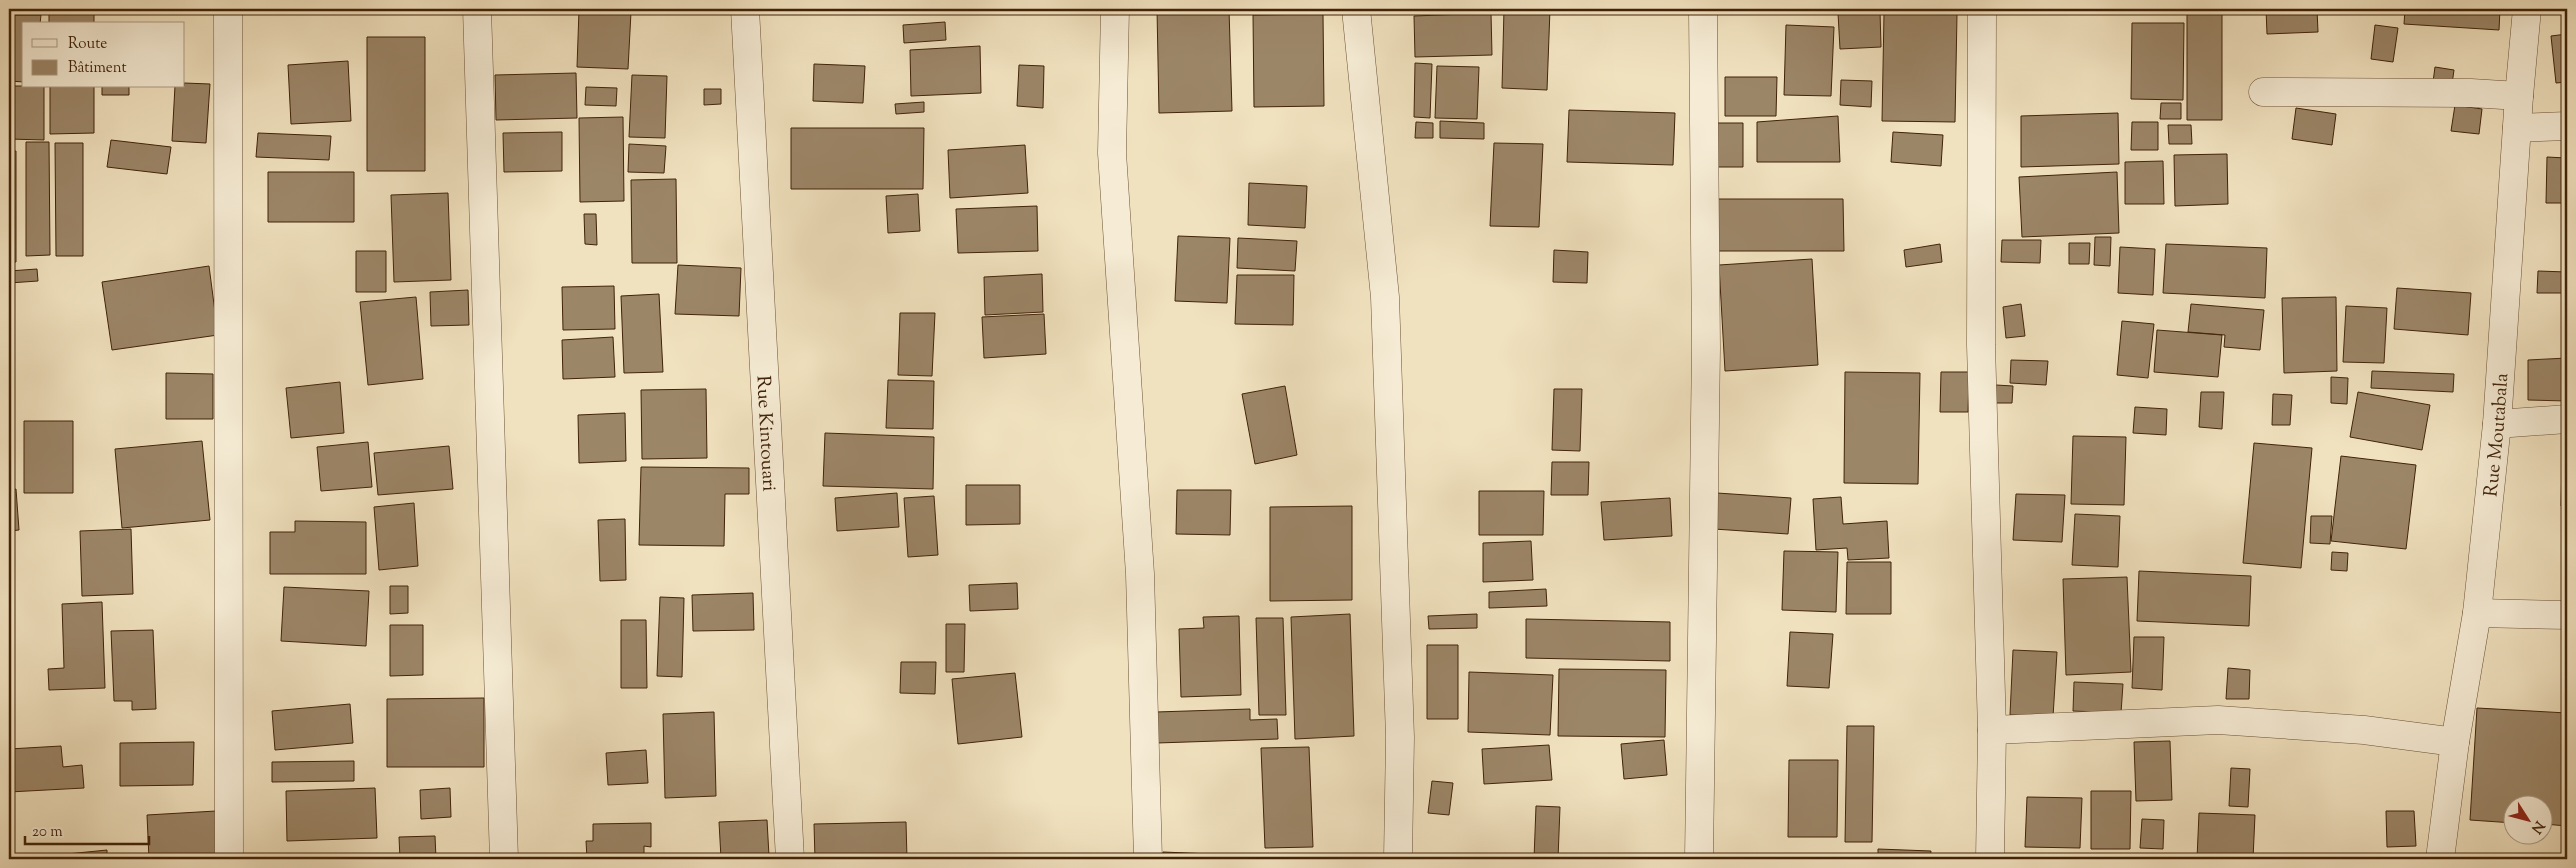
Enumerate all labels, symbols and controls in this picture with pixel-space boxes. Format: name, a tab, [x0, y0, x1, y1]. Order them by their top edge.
legend	[22, 22, 185, 88]
text: Route	[68, 34, 107, 55]
text: Bâtiment	[68, 58, 127, 79]
street label: Rue Moutabala	[2478, 372, 2516, 498]
street label: Rue Kintouari	[748, 375, 782, 492]
north arrow	[2504, 796, 2554, 846]
scale bar	[25, 813, 149, 845]
text: N	[2526, 816, 2548, 837]
text: 20 m	[32, 822, 63, 843]

